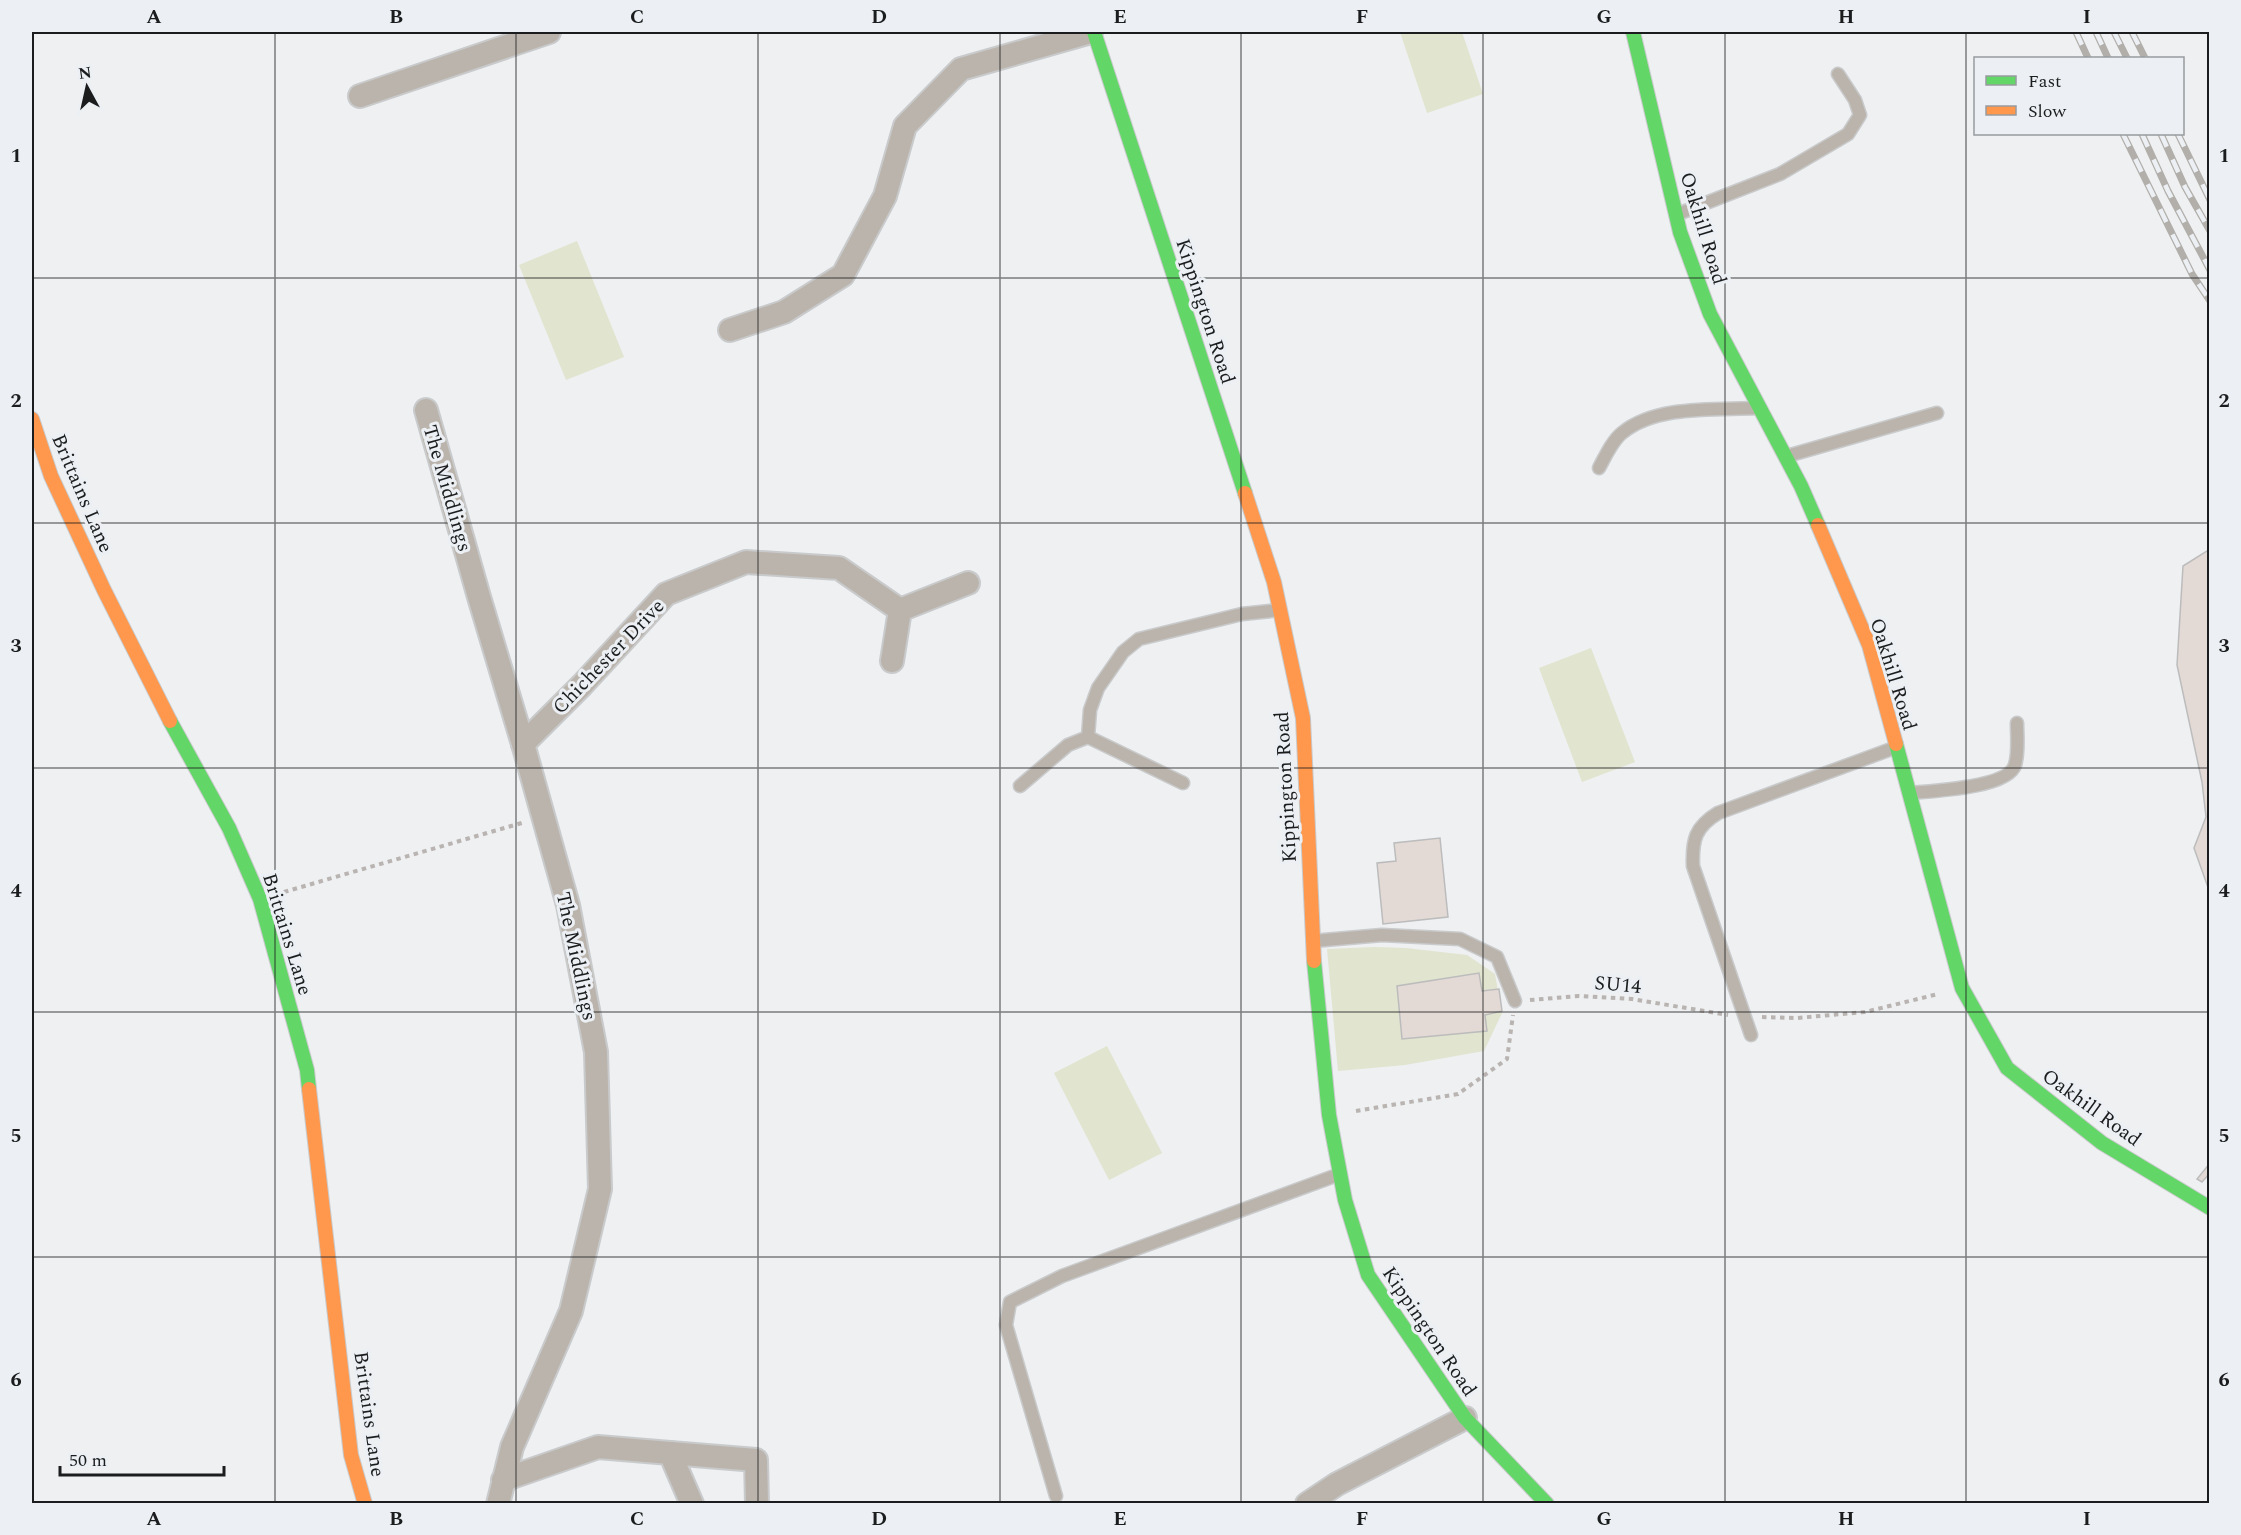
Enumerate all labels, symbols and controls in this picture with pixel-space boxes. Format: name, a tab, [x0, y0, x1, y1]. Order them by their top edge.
text: A	[146, 2, 162, 32]
text: B	[389, 2, 403, 32]
text: C	[630, 2, 644, 32]
text: D	[871, 2, 887, 32]
text: E	[1113, 2, 1127, 32]
text: F	[1356, 2, 1368, 32]
text: G	[1596, 2, 1612, 32]
text: H	[1838, 2, 1854, 32]
text: I	[2083, 2, 2091, 32]
north arrow	[57, 57, 117, 117]
legend	[1974, 57, 2184, 135]
text: N	[77, 60, 93, 86]
text: Fast	[2028, 68, 2061, 95]
text: Slow	[2028, 98, 2067, 125]
text: 1	[10, 141, 22, 171]
text: 1	[2218, 141, 2230, 171]
street label: Oakhill Road	[1672, 168, 1734, 288]
street label: Kippington Road	[1167, 235, 1243, 388]
text: 2	[10, 386, 22, 416]
text: 2	[2218, 386, 2230, 416]
street label: The Middlings	[415, 421, 479, 555]
street label: Brittains Lane	[44, 429, 121, 558]
street label: Chichester Drive	[546, 592, 672, 721]
street label: Oakhill Road	[1862, 614, 1924, 734]
text: 3	[10, 631, 22, 661]
text: 3	[2218, 631, 2230, 661]
street label: Kippington Road	[1267, 711, 1305, 863]
street label: Brittains Lane	[254, 869, 320, 999]
text: 4	[10, 876, 22, 906]
text: 4	[2218, 876, 2230, 906]
street label: The Middlings	[548, 889, 604, 1023]
street label: SU14	[1593, 968, 1643, 1002]
street label: Oakhill Road	[2036, 1061, 2147, 1154]
text: 5	[10, 1121, 22, 1151]
text: 5	[2218, 1121, 2230, 1151]
street label: Kippington Road	[1374, 1260, 1484, 1403]
street label: Brittains Lane	[345, 1349, 393, 1479]
text: 6	[10, 1365, 22, 1395]
text: 6	[2218, 1365, 2230, 1395]
scale bar	[60, 1439, 224, 1477]
text: 50 m	[69, 1447, 107, 1474]
text: A	[146, 1504, 162, 1534]
text: B	[389, 1504, 403, 1534]
text: C	[630, 1504, 644, 1534]
text: D	[871, 1504, 887, 1534]
text: E	[1113, 1504, 1127, 1534]
text: F	[1356, 1504, 1368, 1534]
text: G	[1596, 1504, 1612, 1534]
text: H	[1838, 1504, 1854, 1534]
text: I	[2083, 1504, 2091, 1534]

